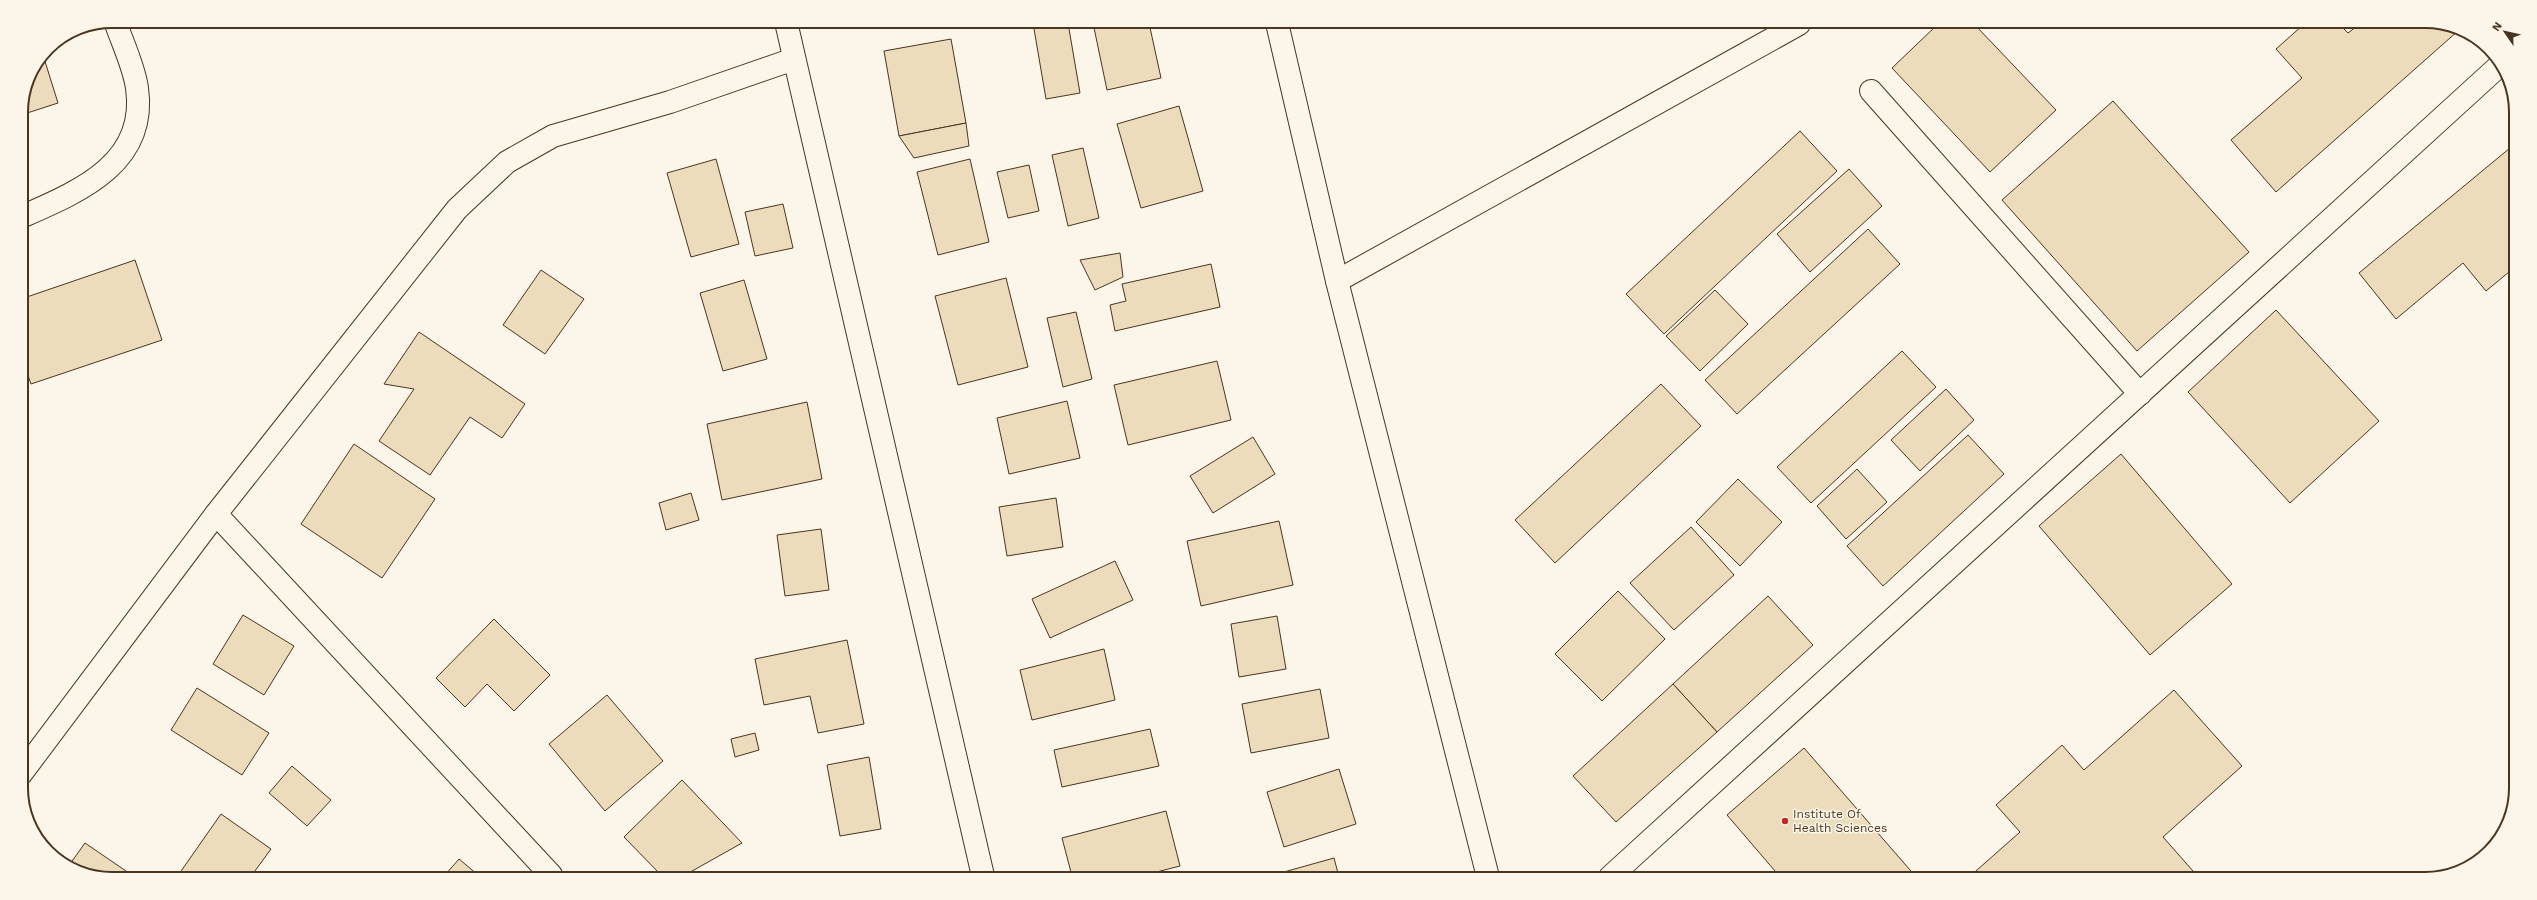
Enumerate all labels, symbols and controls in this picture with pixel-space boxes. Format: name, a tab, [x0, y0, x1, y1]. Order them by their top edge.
north arrow	[2485, 12, 2525, 52]
text: N	[2489, 20, 2505, 34]
place label: Institute Of Health Sciences	[1793, 807, 1887, 835]
marker: Institute Of Health Sciences	[1780, 816, 1790, 826]

